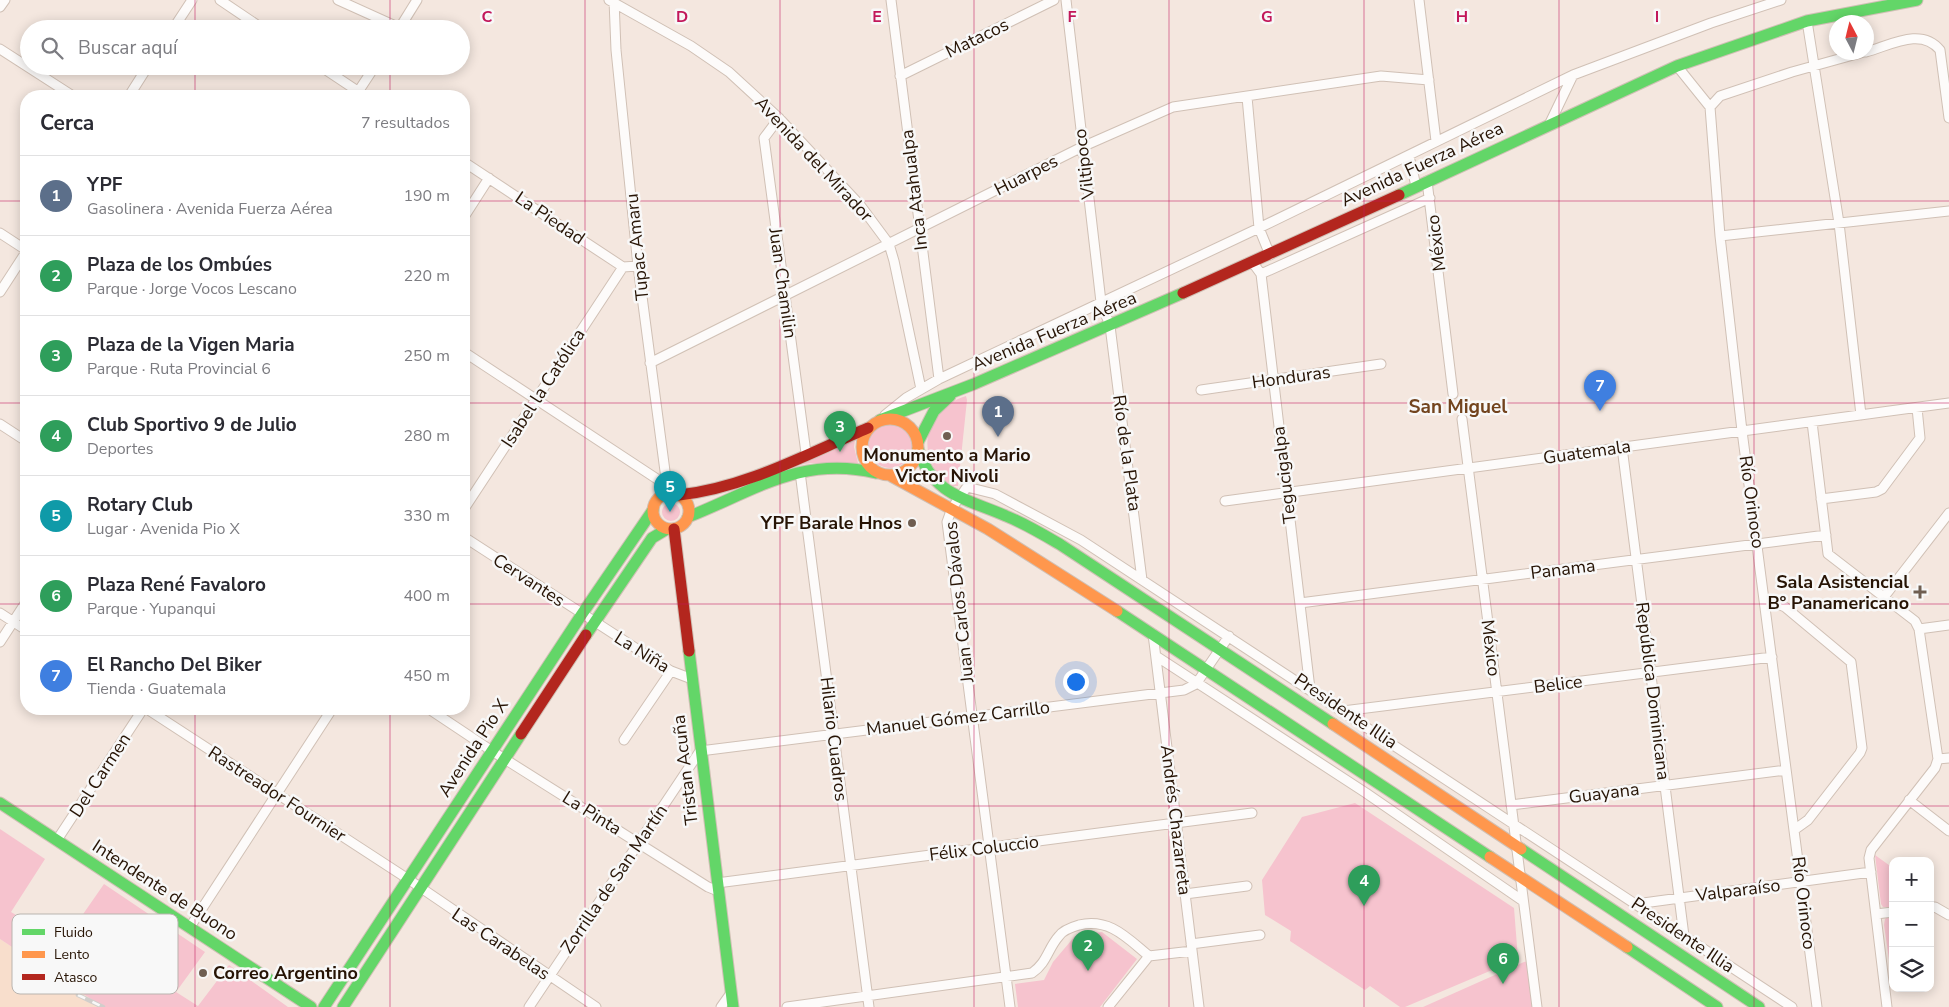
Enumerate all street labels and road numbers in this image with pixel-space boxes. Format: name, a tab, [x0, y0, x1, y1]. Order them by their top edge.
street label: Matacos	[941, 12, 1013, 64]
street label: Avenida del Mirador	[750, 91, 879, 227]
street label: Avenida Fuerza Aérea	[1337, 116, 1507, 212]
street label: Viltipoco	[1068, 127, 1100, 202]
street label: Inca Atahualpa	[895, 128, 933, 252]
street label: Huarpes	[990, 149, 1062, 201]
street label: La Piedad	[510, 186, 590, 250]
street label: Tupac Amaru	[619, 192, 655, 302]
street label: México	[1421, 213, 1451, 273]
street label: Juan Chamilin	[763, 225, 803, 340]
street label: Avenida Fuerza Aérea	[968, 285, 1140, 377]
street label: Isabel la Católica	[496, 324, 590, 452]
street label: Honduras	[1250, 360, 1332, 394]
street label: Río de la Plata	[1107, 393, 1147, 513]
street label: Tegucigalpa	[1266, 425, 1302, 525]
street label: Guatemala	[1542, 434, 1632, 470]
street label: Río Orinoco	[1734, 454, 1770, 550]
street label: Juan Carlos Dávalos	[939, 520, 980, 685]
street label: Cervantes	[488, 548, 570, 612]
street label: Panama	[1529, 553, 1597, 585]
street label: República Dominicana	[1630, 601, 1676, 781]
street label: México	[1476, 618, 1506, 678]
street label: La Niña	[610, 626, 674, 678]
street label: Presidente Illia	[1290, 668, 1402, 754]
street label: Belice	[1532, 669, 1584, 699]
street label: Hilario Cuadros	[814, 675, 854, 803]
street label: Avenida Pio X	[432, 694, 514, 802]
street label: Manuel Gómez Carrillo	[865, 695, 1051, 741]
street label: Tristan Acuña	[666, 714, 704, 826]
street label: Del Carmen	[64, 728, 136, 822]
street label: Rastreador Fournier	[203, 740, 351, 848]
street label: Andrés Chazarreta	[1155, 744, 1197, 896]
street label: Guayana	[1567, 777, 1641, 809]
street label: La Pinta	[558, 785, 626, 841]
street label: Zorrilla de San Martín	[555, 800, 673, 958]
street label: Félix Coluccio	[928, 829, 1040, 867]
street label: Intendente de Buono	[88, 834, 242, 946]
street label: Río Orinoco	[1786, 855, 1822, 951]
street label: Valparaíso	[1693, 873, 1782, 907]
street label: Presidente Illia	[1627, 892, 1739, 978]
street label: Las Carabelas	[447, 902, 555, 986]

